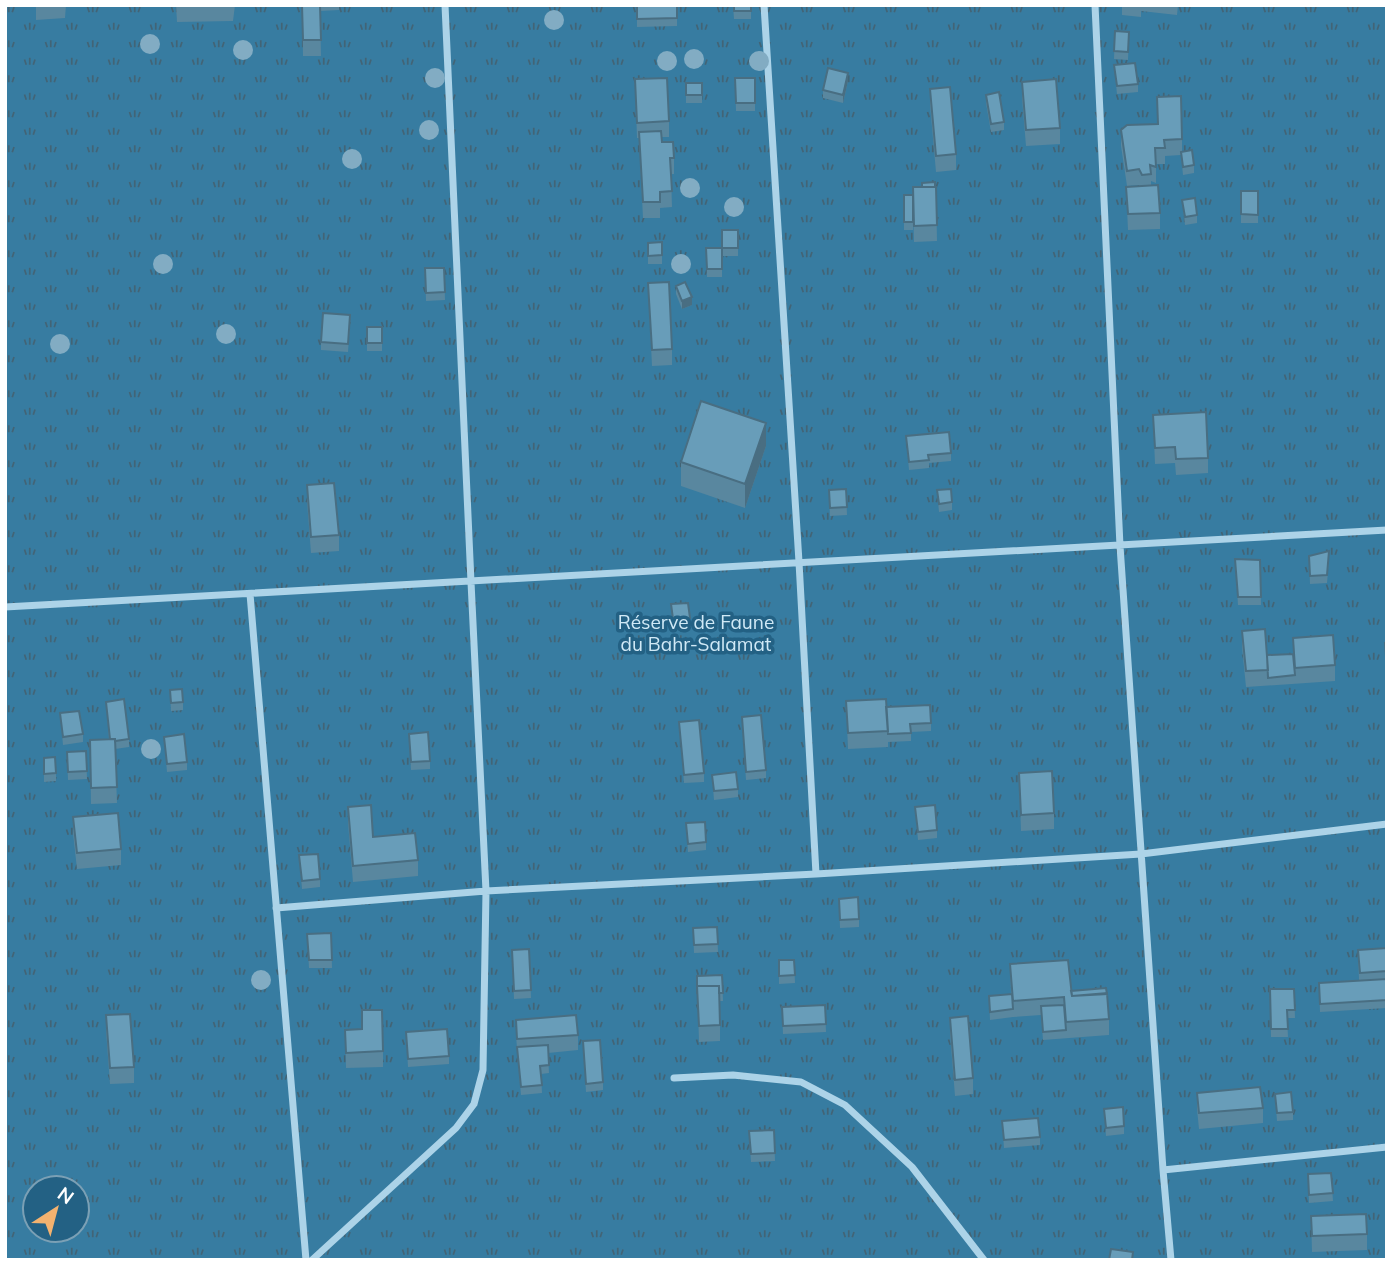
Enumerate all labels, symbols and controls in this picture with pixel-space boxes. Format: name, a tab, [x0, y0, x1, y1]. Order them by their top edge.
park label: Réserve de Faune du Bahr-Salamat	[618, 610, 774, 656]
north arrow	[21, 1174, 91, 1244]
text: N	[53, 1181, 79, 1209]

